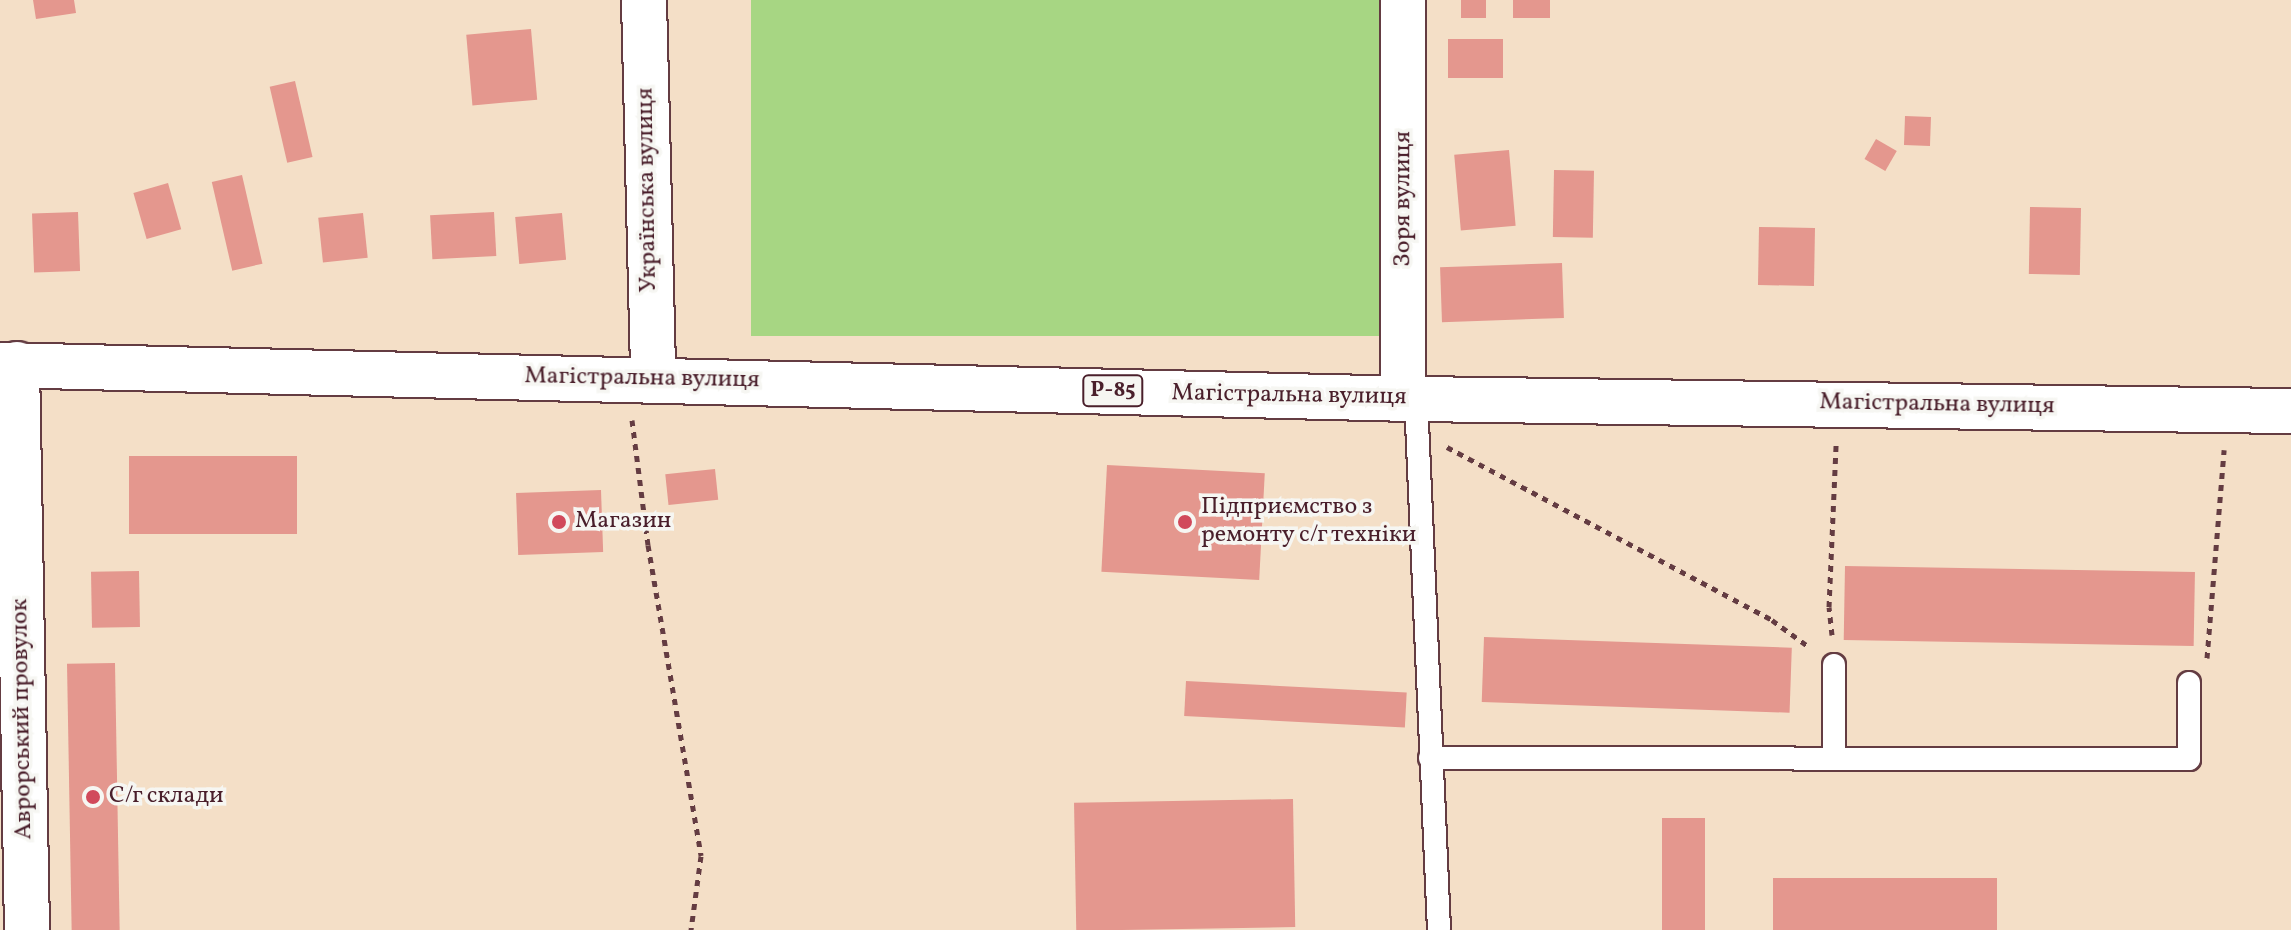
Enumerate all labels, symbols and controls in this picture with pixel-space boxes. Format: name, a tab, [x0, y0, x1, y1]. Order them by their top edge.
street label: Українська вулиця	[632, 87, 664, 293]
street label: Зоря вулиця	[1390, 131, 1418, 267]
street label: Магістральна вулиця	[524, 363, 760, 395]
road number: Р-85	[1081, 373, 1145, 409]
street label: Магістральна вулиця	[1171, 380, 1407, 412]
street label: Магістральна вулиця	[1819, 389, 2055, 421]
place label: Підприємство з ремонту с/г техніки	[1201, 494, 1418, 550]
place label: Магазин	[575, 508, 671, 536]
marker: Магазин	[550, 513, 568, 531]
marker: Підприємство з ремонту с/г техніки	[1176, 513, 1194, 531]
street label: Аврорський провулок	[6, 598, 40, 840]
place label: С/г склади	[109, 783, 224, 811]
marker: С/г склади	[84, 788, 102, 806]

